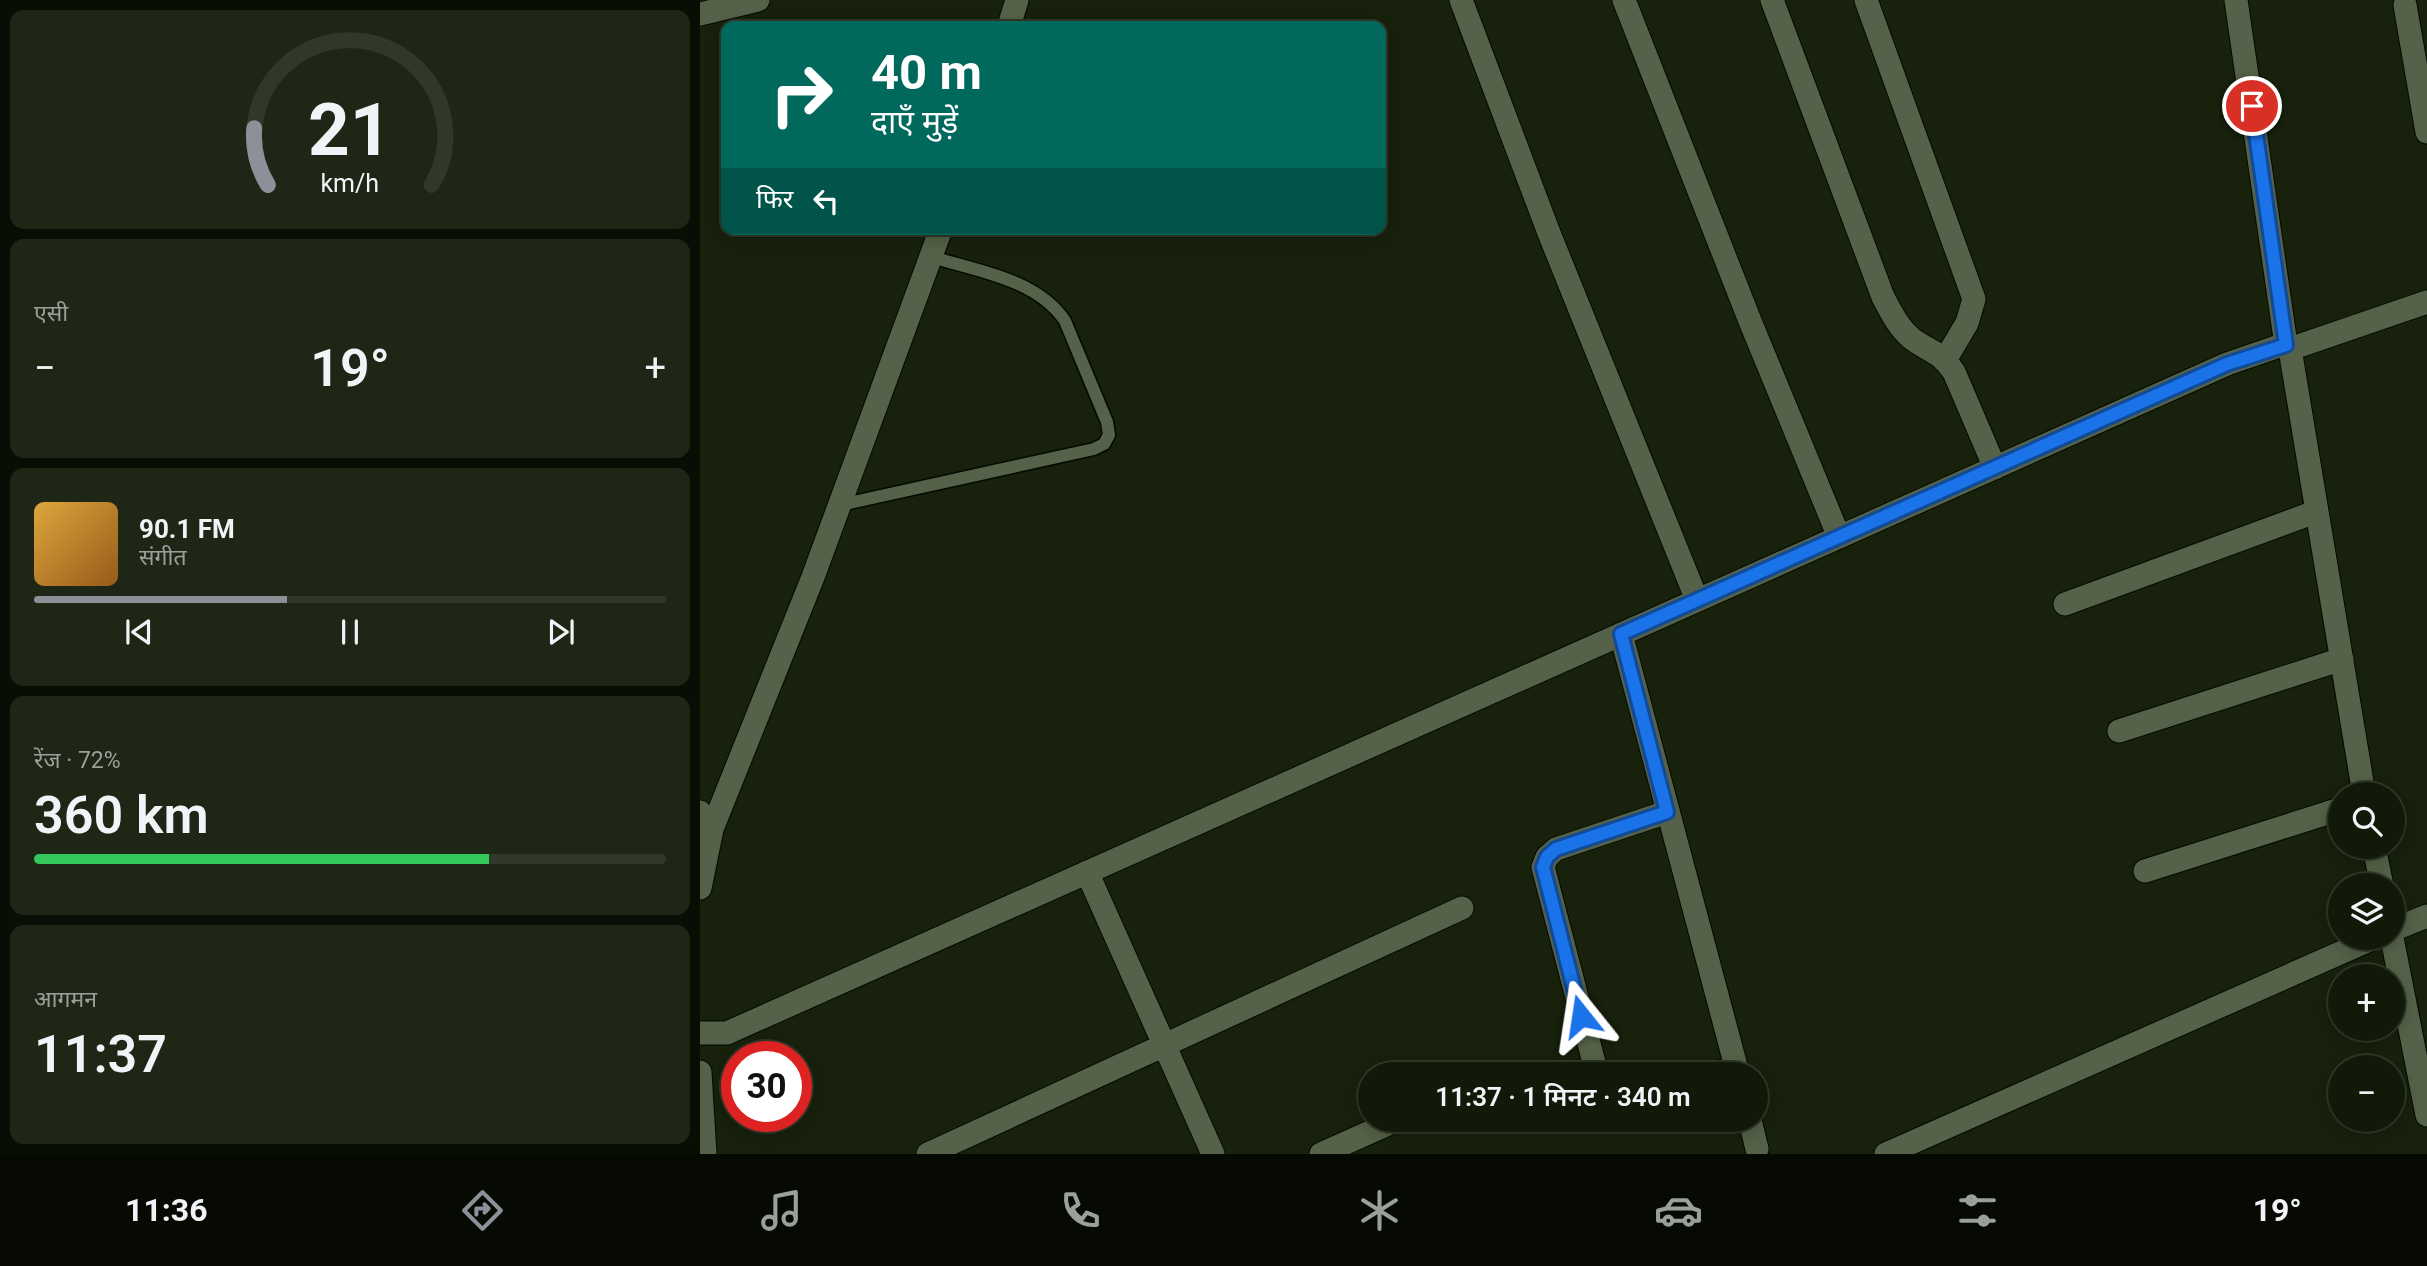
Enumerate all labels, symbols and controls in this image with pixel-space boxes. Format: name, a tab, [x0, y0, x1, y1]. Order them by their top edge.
text: 40 m	[871, 44, 982, 101]
icon: right	[756, 49, 847, 140]
pin	[2222, 76, 2282, 136]
icon: arrive	[2233, 87, 2271, 125]
text: 21	[308, 88, 392, 174]
text: दाएँ मुड़ें	[871, 103, 958, 141]
text: km/h	[321, 169, 379, 198]
icon: left	[807, 182, 845, 220]
text: फिर	[756, 184, 793, 214]
text: एसी	[34, 300, 68, 327]
text: 19°	[310, 338, 390, 399]
text: −	[34, 346, 56, 390]
text: +	[644, 346, 666, 390]
text: 90.1 FM	[139, 514, 235, 544]
text: संगीत	[139, 544, 187, 571]
icon: previous	[120, 613, 158, 651]
icon: pause	[331, 613, 369, 651]
icon: next	[542, 613, 580, 651]
text: रेंज · 72%	[34, 747, 121, 774]
map controls	[2328, 782, 2405, 1132]
button: search	[2328, 782, 2405, 859]
text: 360 km	[34, 785, 209, 846]
button: layers	[2328, 873, 2405, 950]
button: +	[2328, 964, 2405, 1041]
position arrow	[1544, 979, 1618, 1053]
text: आगमन	[34, 986, 97, 1013]
text: 11:37	[34, 1024, 167, 1085]
speed limit sign: 30	[721, 1041, 812, 1132]
button: −	[2328, 1055, 2405, 1132]
text: 11:37 · 1 मिनट · 340 m	[1435, 1082, 1691, 1112]
icon: directions	[458, 1186, 507, 1235]
icon: music	[757, 1186, 806, 1235]
icon: phone	[1056, 1186, 1105, 1235]
icon: climate	[1355, 1186, 1404, 1235]
icon: car	[1654, 1186, 1703, 1235]
icon: filters	[1953, 1186, 2002, 1235]
text: 11:36	[125, 1191, 208, 1229]
text: 19°	[2253, 1191, 2302, 1229]

